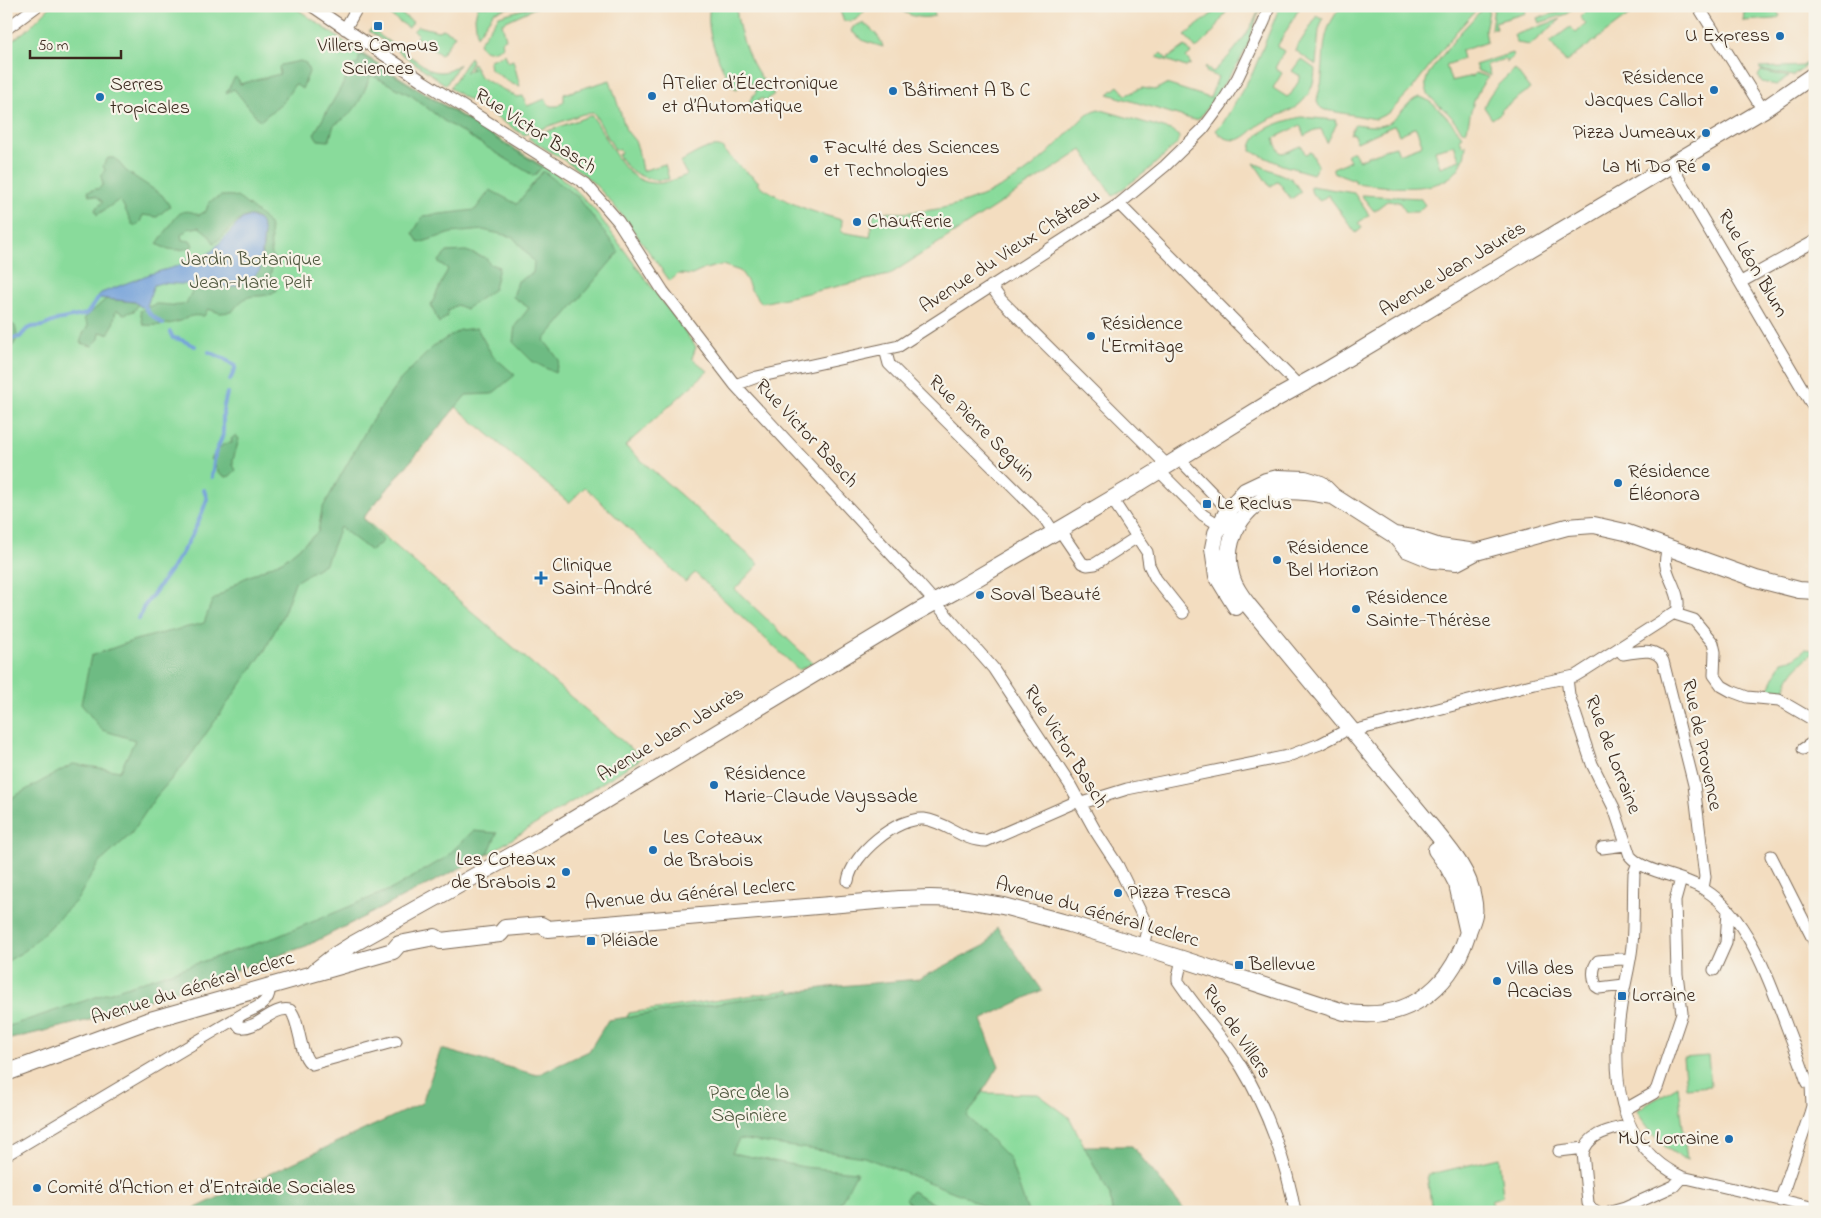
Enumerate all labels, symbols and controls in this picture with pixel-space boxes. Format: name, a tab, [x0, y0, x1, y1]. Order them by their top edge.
marker: Villers Campus Sciences	[372, 20, 384, 32]
place label: U Express	[1685, 22, 1770, 51]
scale bar	[30, 28, 121, 60]
marker: U Express	[1774, 30, 1786, 42]
place label: Villers Campus Sciences	[317, 32, 438, 84]
text: 50 m	[38, 35, 69, 57]
place label: Résidence Jacques Callot	[1585, 64, 1704, 116]
place label: ATelier d’ÉLectronique et d’Automatique	[662, 70, 838, 122]
place label: Serres tropicales	[110, 71, 190, 123]
place label: Bâtiment A B C	[902, 77, 1030, 106]
street label: Rue Victor Basch	[468, 82, 602, 182]
marker: Résidence Jacques Callot	[1708, 84, 1720, 96]
marker: Bâtiment A B C	[887, 85, 899, 97]
marker: ATelier d’ÉLectronique et d’Automatique	[646, 90, 658, 102]
marker: Serres tropicales	[94, 91, 106, 103]
place label: Pizza Jumeaux	[1573, 119, 1696, 148]
marker: Pizza Jumeaux	[1700, 127, 1712, 139]
place label: Faculté des Sciences et Technologies	[823, 134, 1000, 187]
marker: Faculté des Sciences et Technologies	[808, 153, 820, 165]
place label: La Mi Do Ré	[1602, 153, 1696, 182]
marker: La Mi Do Ré	[1700, 161, 1712, 173]
street label: Avenue du Vieux Château	[914, 183, 1106, 321]
street label: Rue Léon Blum	[1709, 205, 1795, 323]
place label: Chaufferie	[867, 208, 952, 237]
street label: Avenue Jean Jaurès	[1374, 215, 1532, 325]
marker: Chaufferie	[851, 216, 863, 228]
park label: Jardin Botanique Jean-Marie Pelt	[181, 246, 321, 298]
place label: Résidence L'Ermitage	[1101, 310, 1183, 363]
marker: Résidence L'Ermitage	[1085, 330, 1097, 342]
street label: Rue Pierre Seguin	[920, 369, 1041, 490]
street label: Rue Victor Basch	[748, 373, 864, 495]
place label: Résidence Éléonora	[1628, 458, 1710, 510]
marker: Résidence Éléonora	[1612, 477, 1624, 489]
place label: Le Reclus	[1217, 490, 1292, 519]
marker: Le Reclus	[1201, 498, 1213, 510]
place label: Résidence Bel Horizon	[1286, 534, 1378, 586]
place label: Clinique Saint-André	[552, 552, 652, 604]
marker: Résidence Bel Horizon	[1271, 554, 1283, 566]
marker: Clinique Saint-André	[534, 571, 548, 585]
place label: Soval Beauté	[990, 581, 1100, 610]
place label: Résidence Sainte-Thérèse	[1366, 584, 1491, 636]
marker: Soval Beauté	[974, 589, 986, 601]
marker: Résidence Sainte-Thérèse	[1350, 603, 1362, 615]
street label: Rue de Provence	[1673, 677, 1729, 813]
street label: Avenue Jean Jaurès	[592, 680, 750, 790]
street label: Rue Victor Basch	[1015, 680, 1115, 814]
street label: Rue de Lorraine	[1576, 691, 1648, 819]
place label: Résidence Marie-Claude Vayssade	[724, 760, 918, 812]
marker: Résidence Marie-Claude Vayssade	[708, 779, 720, 791]
place label: Les Coteaux de Brabois	[663, 824, 763, 876]
marker: Les Coteaux de Brabois	[647, 844, 659, 856]
place label: Les Coteaux de Brabois 2	[451, 846, 556, 898]
marker: Les Coteaux de Brabois 2	[560, 866, 572, 878]
street label: Avenue du Général Leclerc	[992, 870, 1202, 956]
street label: Avenue du Général Leclerc	[584, 871, 796, 919]
place label: Pizza Fresca	[1128, 879, 1231, 908]
marker: Pizza Fresca	[1112, 887, 1124, 899]
place label: Pléiade	[601, 927, 658, 956]
marker: Pléiade	[585, 935, 597, 947]
street label: Avenue du Général Leclerc	[88, 944, 298, 1034]
place label: Bellevue	[1248, 951, 1315, 980]
place label: Villa des Acacias	[1506, 955, 1574, 1007]
marker: Bellevue	[1233, 959, 1245, 971]
marker: Villa des Acacias	[1491, 975, 1503, 987]
street label: Rue de Villers	[1194, 979, 1278, 1085]
place label: Lorraine	[1632, 982, 1695, 1011]
marker: Lorraine	[1616, 990, 1628, 1002]
park label: Parc de la Sapinière	[709, 1079, 789, 1131]
place label: MJC Lorraine	[1618, 1125, 1719, 1154]
marker: MJC Lorraine	[1723, 1133, 1735, 1145]
place label: Comité d’Action et d’Entraide Sociales	[47, 1174, 356, 1203]
marker: Comité d’Action et d’Entraide Sociales	[31, 1182, 43, 1194]

